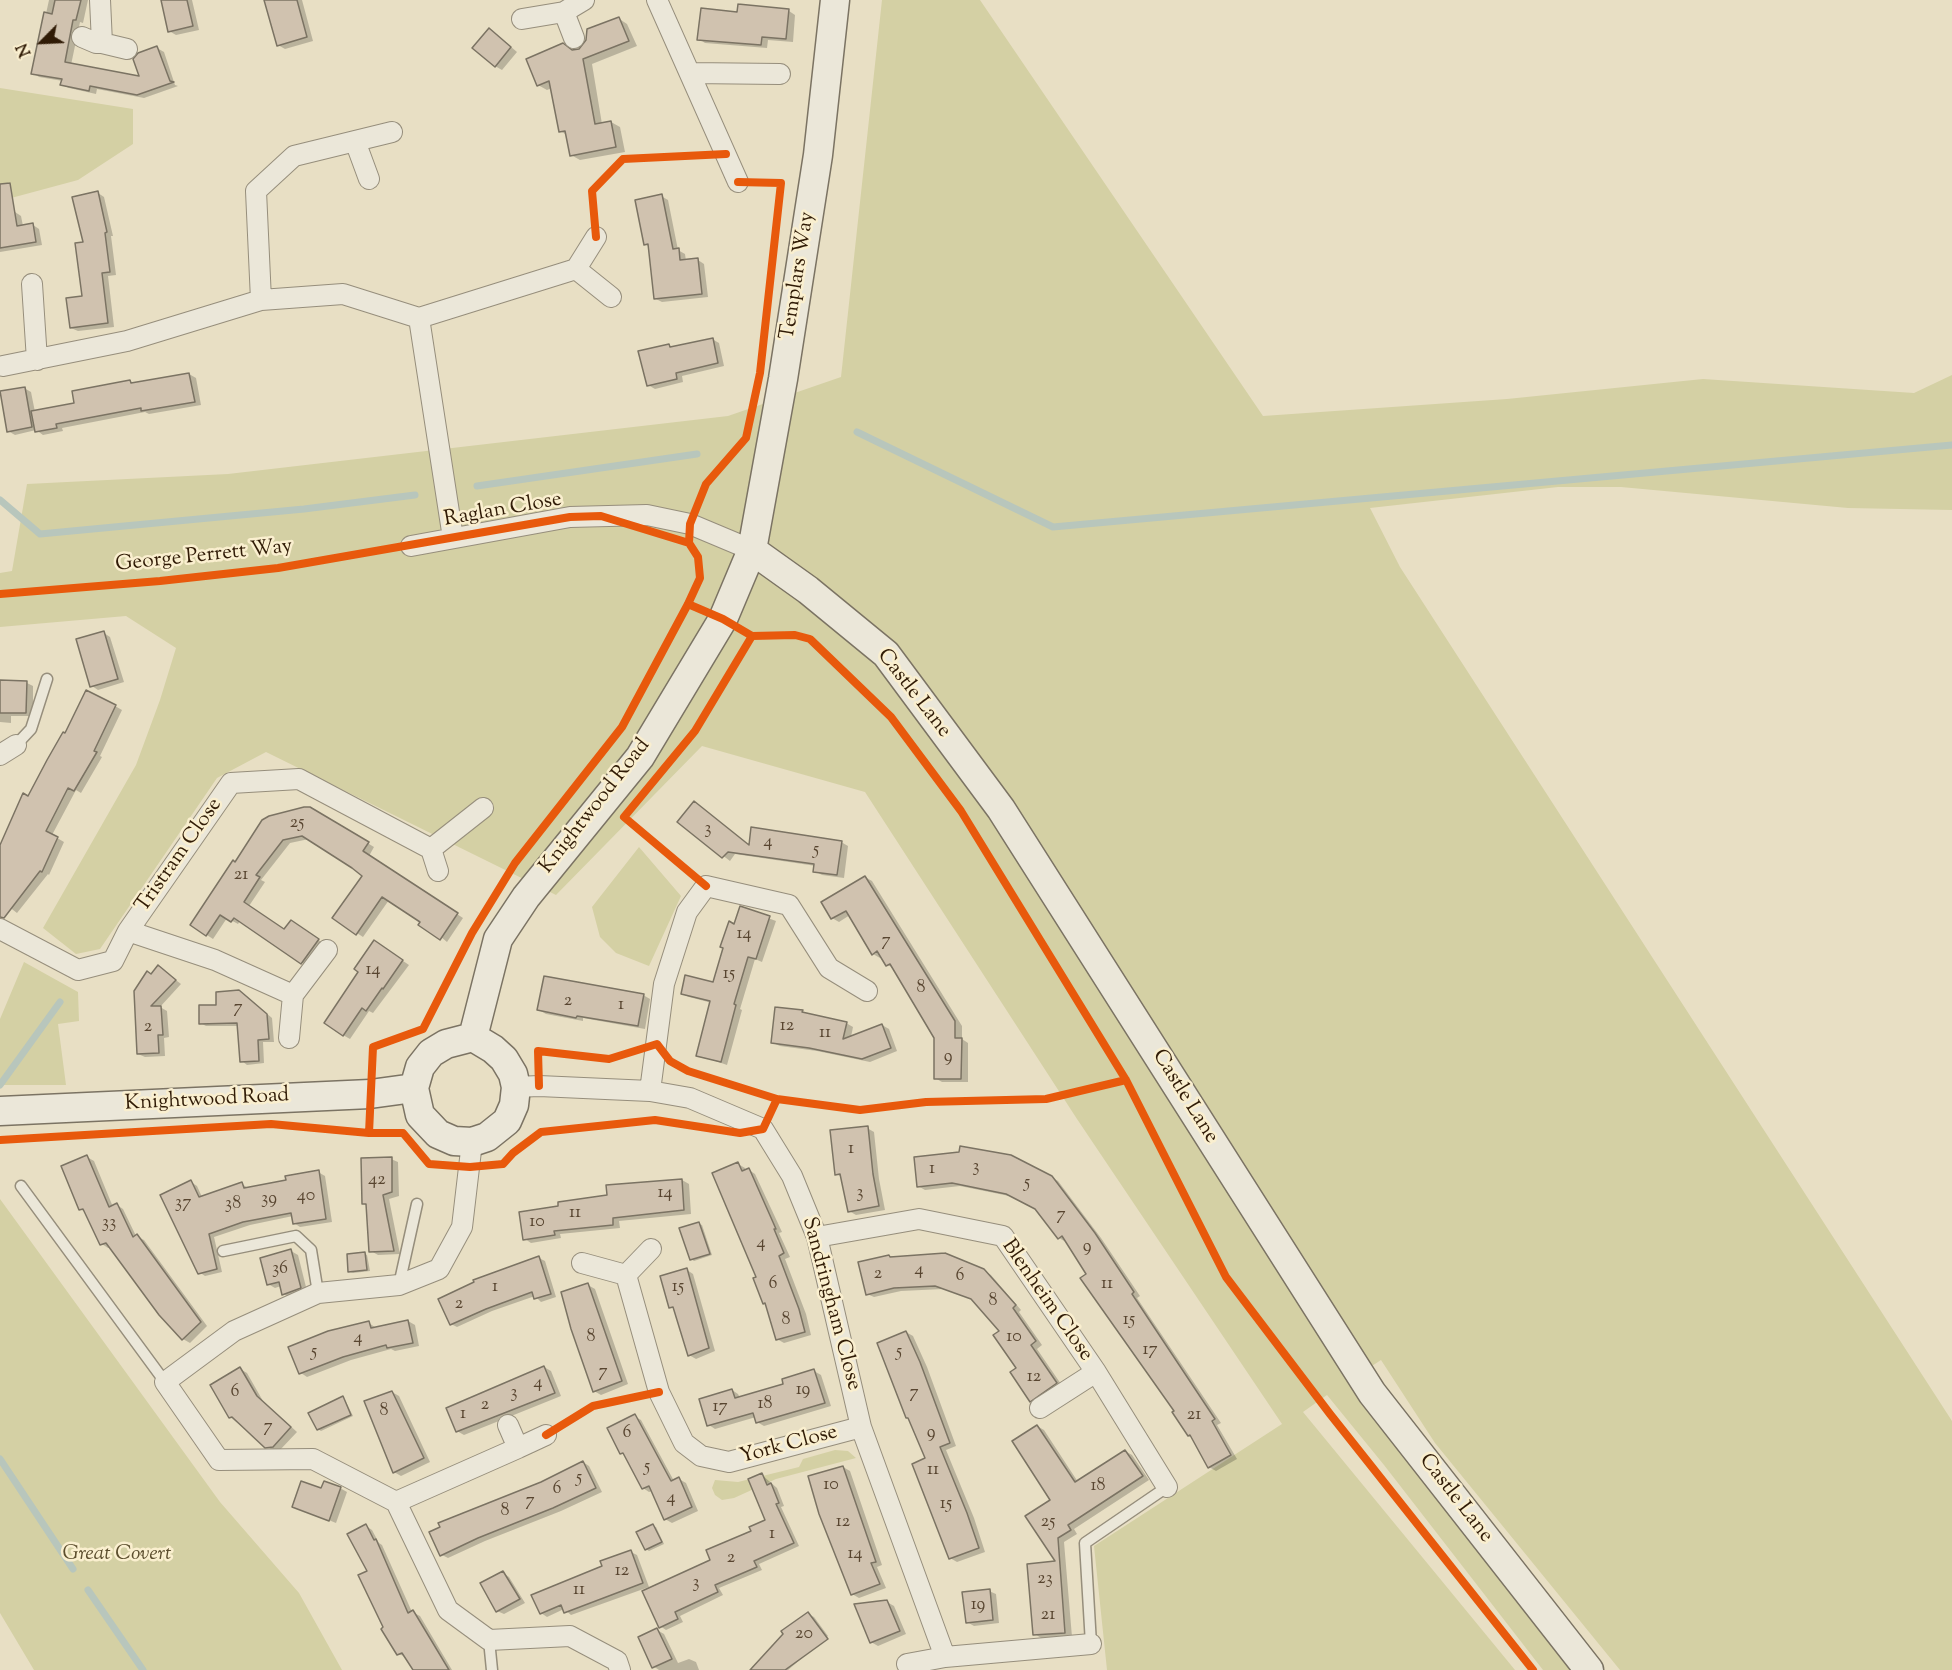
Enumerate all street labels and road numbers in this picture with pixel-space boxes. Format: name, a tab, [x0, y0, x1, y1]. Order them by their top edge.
street label: Templars Way	[776, 210, 822, 342]
street label: Raglan Close	[442, 488, 564, 534]
street label: George Perrett Way	[114, 535, 294, 579]
street label: Castle Lane	[870, 644, 956, 744]
street label: Knightwood Road	[535, 734, 657, 880]
street label: Tristram Close	[131, 794, 229, 918]
street label: Castle Lane	[1145, 1045, 1223, 1149]
street label: Knightwood Road	[124, 1084, 290, 1118]
street label: Sandringham Close	[795, 1215, 865, 1393]
street label: Blenheim Close	[995, 1235, 1097, 1367]
street label: York Close	[737, 1421, 841, 1471]
street label: Castle Lane	[1412, 1449, 1498, 1549]

